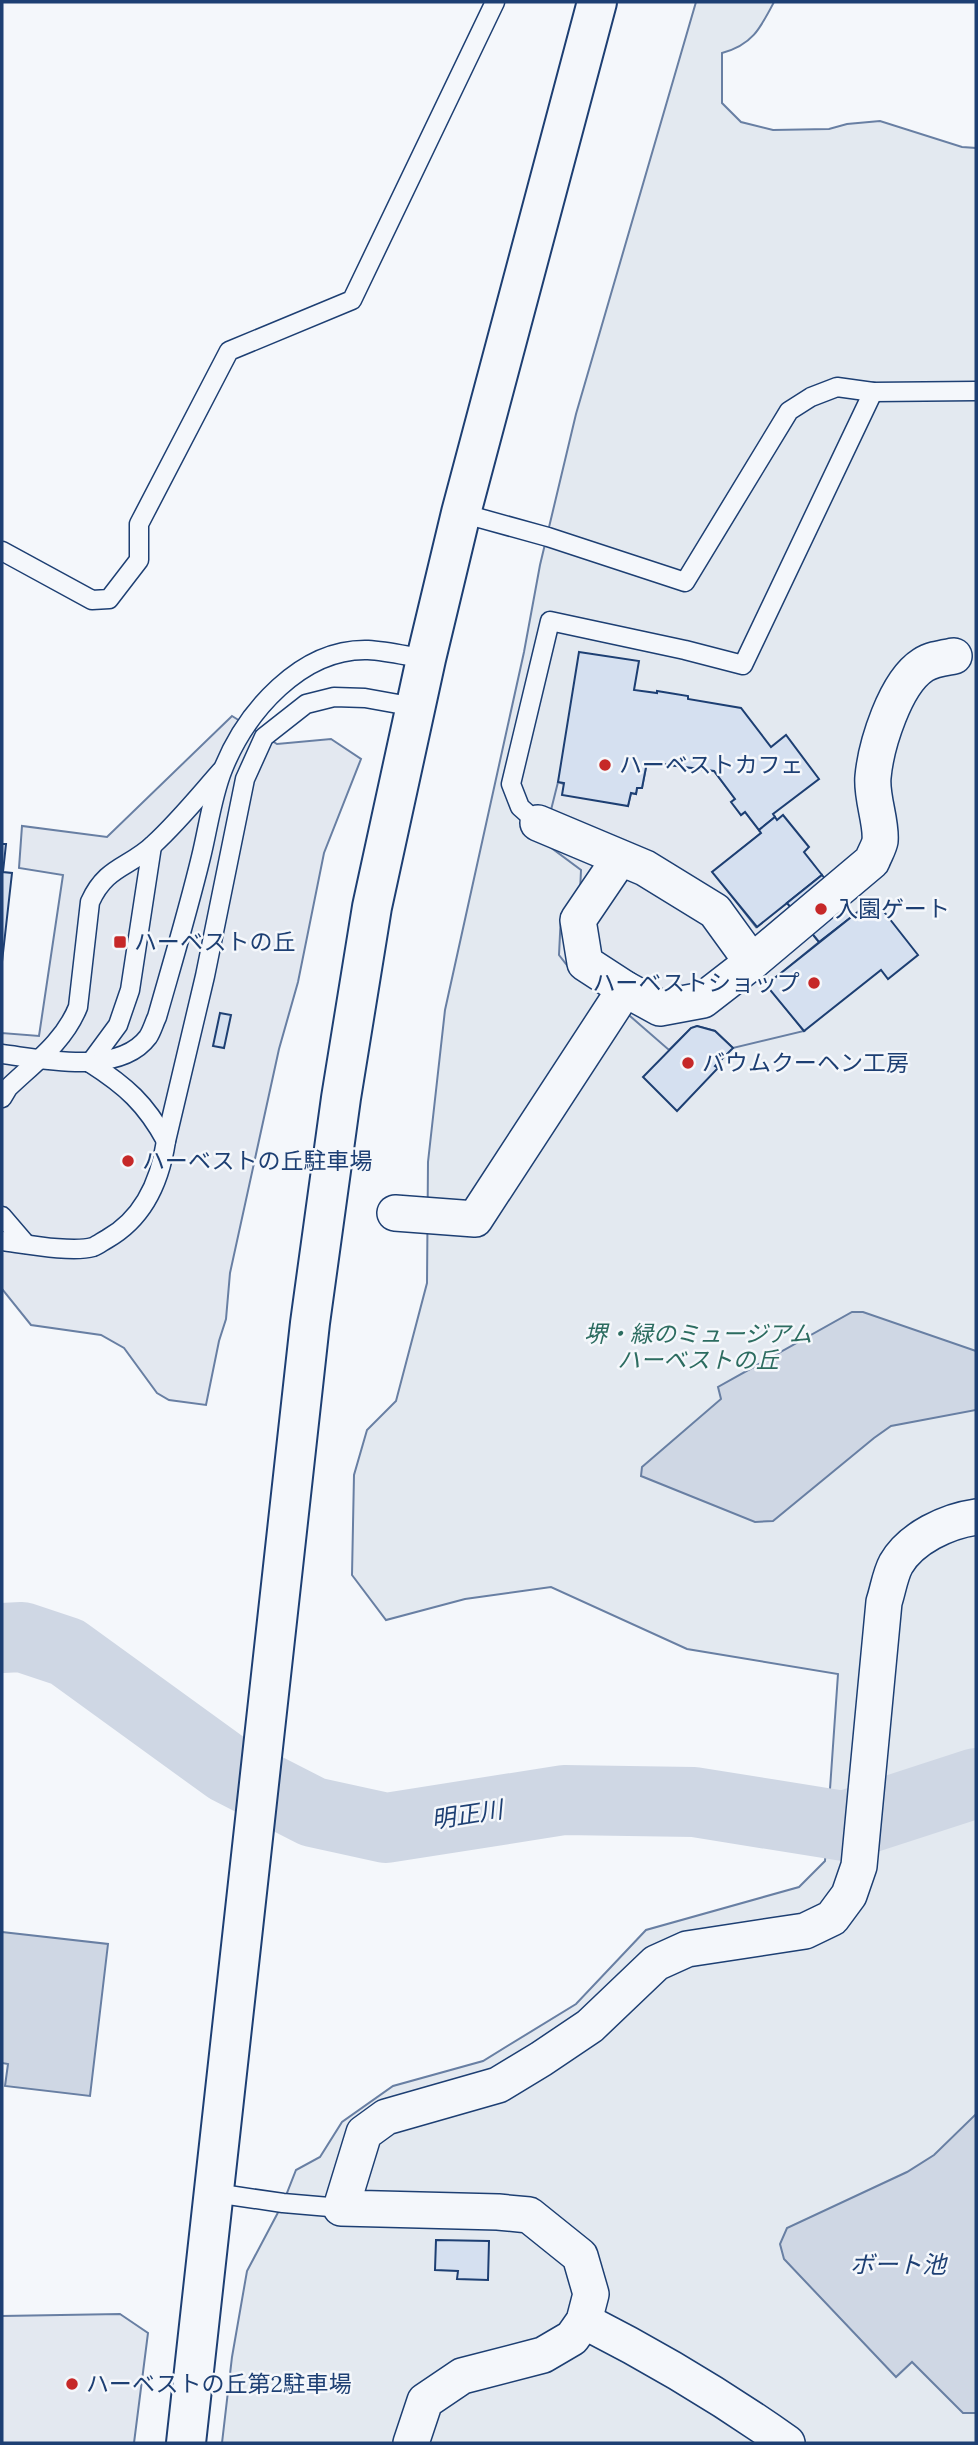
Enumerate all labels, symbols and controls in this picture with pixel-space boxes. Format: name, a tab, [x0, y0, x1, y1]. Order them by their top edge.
place label: ハーベストカフェ	[619, 750, 803, 779]
marker: ハーベストカフェ	[597, 757, 613, 773]
place label: 入園ゲート	[835, 894, 950, 923]
marker: 入園ゲート	[813, 901, 829, 917]
place label: ハーベストの丘	[134, 927, 295, 956]
marker: ハーベストの丘	[112, 934, 128, 950]
place label: ハーベストショップ	[593, 968, 800, 997]
marker: ハーベストショップ	[806, 975, 822, 991]
place label: バウムクーヘン工房	[702, 1048, 909, 1077]
marker: バウムクーヘン工房	[680, 1055, 696, 1071]
place label: ハーベストの丘駐車場	[142, 1146, 372, 1175]
marker: ハーベストの丘駐車場	[120, 1153, 136, 1169]
park label: 堺・緑のミュージアム ハーベストの丘	[584, 1319, 812, 1374]
water label: 明正川	[429, 1793, 508, 1835]
water label: ボート池	[850, 2249, 948, 2280]
place label: ハーベストの丘第2駐車場	[86, 2369, 352, 2398]
marker: ハーベストの丘第2駐車場	[64, 2376, 80, 2392]

